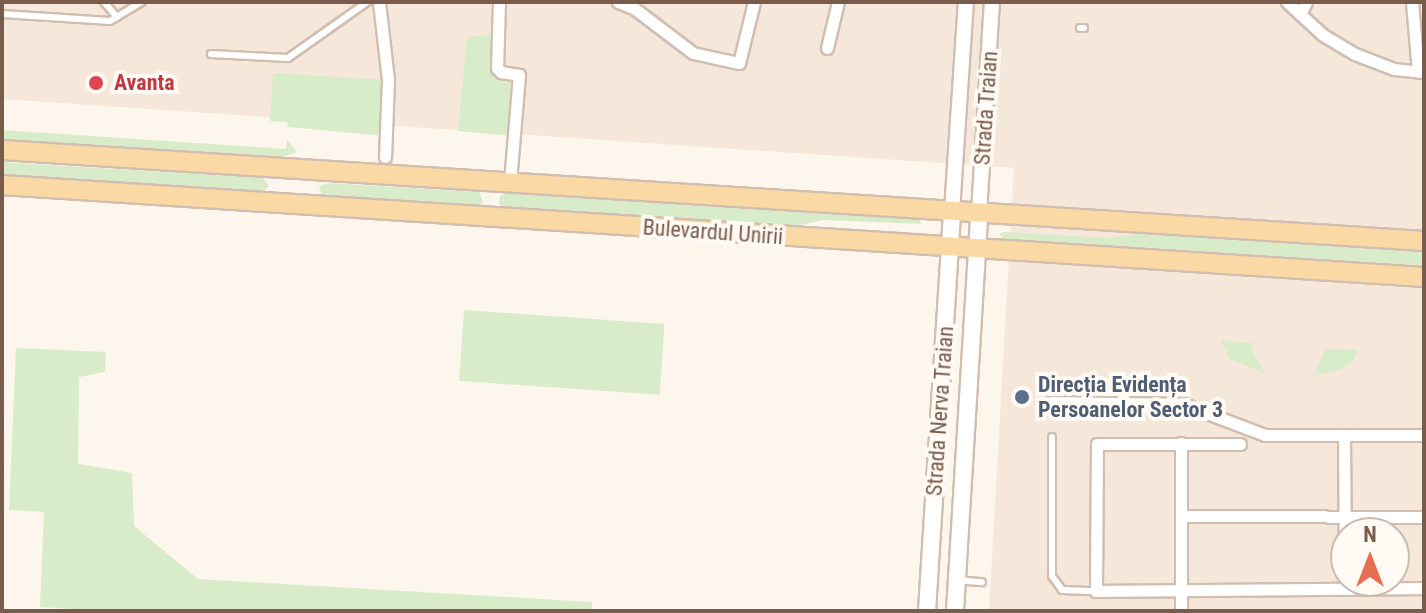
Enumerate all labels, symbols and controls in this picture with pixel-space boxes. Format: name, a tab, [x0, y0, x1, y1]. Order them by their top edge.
street label: Strada Traian	[969, 50, 1003, 166]
place label: Avanta	[114, 70, 175, 96]
marker: Avanta	[85, 72, 107, 94]
street label: Bulevardul Unirii	[642, 214, 784, 250]
street label: Strada Nerva Traian	[921, 325, 959, 497]
place label: Direcția Evidența Persoanelor Sector 3	[1038, 371, 1223, 422]
marker: Direcția Evidența Persoanelor Sector 3	[1013, 388, 1031, 406]
north arrow	[1330, 517, 1410, 597]
text: N	[1363, 522, 1377, 547]

